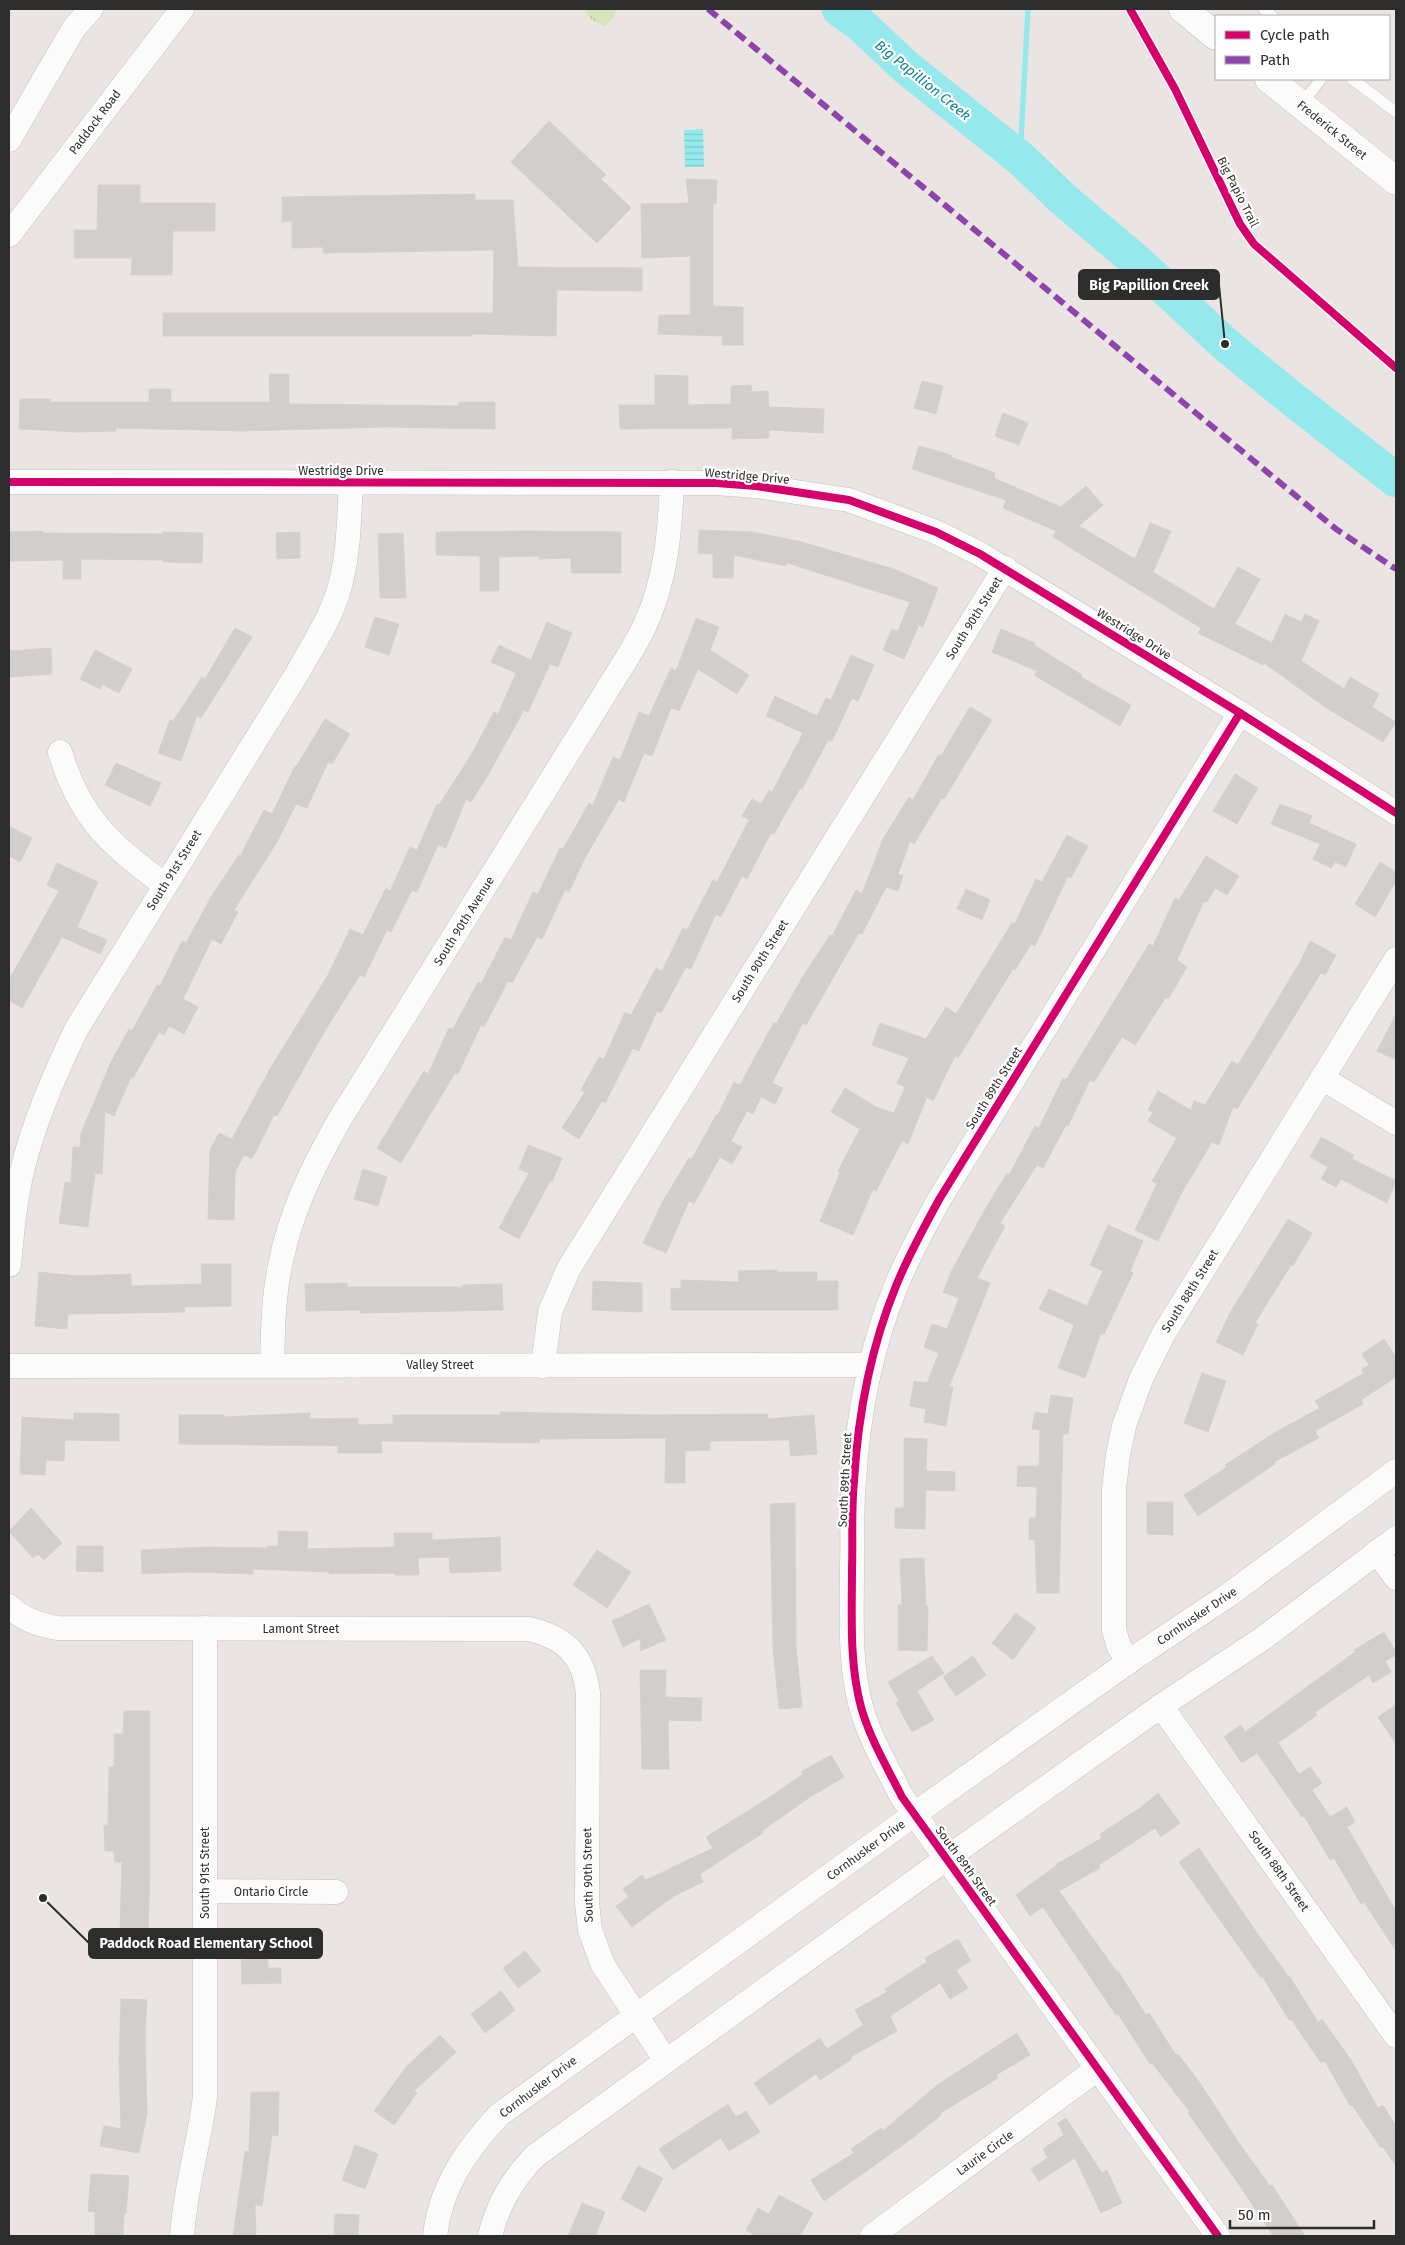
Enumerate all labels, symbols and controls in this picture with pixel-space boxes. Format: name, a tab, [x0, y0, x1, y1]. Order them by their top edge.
legend	[1215, 15, 1390, 80]
text: Cycle path	[1260, 26, 1330, 44]
water label: Big Papillion Creek	[871, 37, 974, 124]
text: Path	[1260, 51, 1290, 69]
street label: Paddock Road	[66, 87, 124, 157]
street label: Frederick Street	[1294, 98, 1370, 163]
street label: Big Papio Trail	[1214, 154, 1262, 230]
callout: Big Papillion Creek	[1079, 270, 1219, 299]
text: Big Papillion Creek	[1089, 277, 1209, 294]
street label: Westridge Drive	[298, 464, 384, 478]
street label: Westridge Drive	[704, 465, 790, 487]
street label: South 90th Street	[943, 573, 1006, 662]
street label: Westridge Drive	[1094, 605, 1174, 663]
street label: South 91st Street	[144, 827, 205, 913]
street label: South 90th Avenue	[431, 874, 497, 968]
street label: South 90th Street	[729, 916, 792, 1005]
street label: South 89th Street	[963, 1043, 1025, 1132]
street label: South 88th Street	[1159, 1246, 1222, 1335]
street label: Valley Street	[406, 1358, 475, 1372]
street label: South 89th Street	[836, 1432, 855, 1528]
street label: Cornhusker Drive	[1154, 1584, 1240, 1648]
street label: Lamont Street	[263, 1622, 340, 1636]
street label: Cornhusker Drive	[824, 1817, 908, 1883]
street label: South 89th Street	[932, 1824, 1000, 1909]
street label: South 91st Street	[198, 1826, 212, 1919]
street label: South 90th Street	[580, 1827, 596, 1923]
street label: South 88th Street	[1246, 1828, 1312, 1915]
street label: Ontario Circle	[234, 1885, 308, 1899]
callout: Paddock Road Elementary School	[89, 1929, 322, 1958]
text: Paddock Road Elementary School	[99, 1935, 313, 1952]
street label: Cornhusker Drive	[497, 2053, 579, 2121]
street label: Laurie Circle	[954, 2128, 1016, 2178]
scale bar	[1230, 2198, 1374, 2230]
text: 50 m	[1238, 2206, 1271, 2224]

